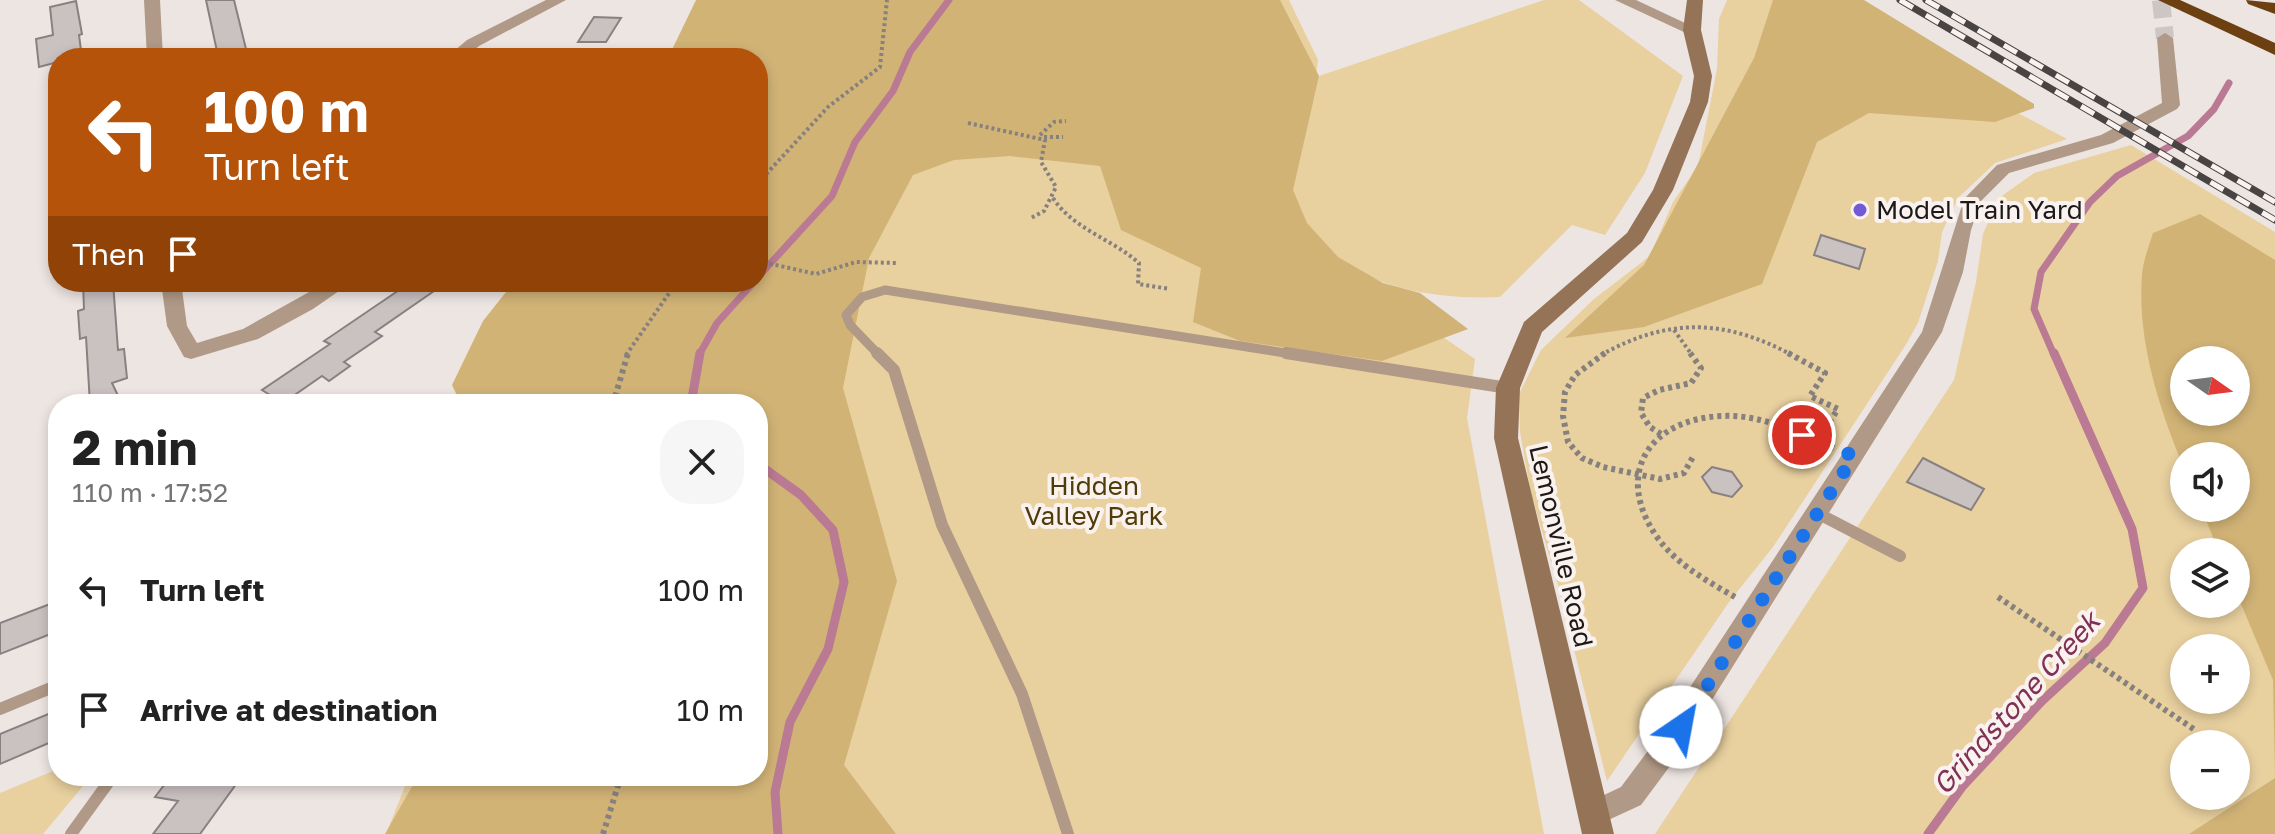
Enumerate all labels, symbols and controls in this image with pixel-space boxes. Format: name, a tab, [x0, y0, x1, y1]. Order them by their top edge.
text: 100 m	[204, 77, 369, 144]
icon: left	[72, 80, 176, 184]
text: Turn left	[204, 145, 350, 188]
place label: Model Train Yard	[1876, 194, 2083, 225]
marker: Model Train Yard	[1851, 201, 1869, 219]
icon: arrive	[161, 232, 205, 276]
text: Then	[72, 236, 145, 272]
north arrow	[2170, 346, 2250, 426]
map controls	[2170, 346, 2250, 810]
pin	[1768, 401, 1836, 469]
icon: arrive	[1780, 413, 1824, 457]
text: 2 min	[72, 418, 197, 476]
button: close	[660, 420, 744, 504]
street label: Lemonville Road	[1523, 442, 1600, 650]
button: sound	[2170, 442, 2250, 522]
park label: Hidden Valley Park	[1025, 470, 1164, 531]
text: 110 m · 17:52	[72, 477, 228, 508]
button: layers	[2170, 538, 2250, 618]
icon: left	[72, 568, 116, 612]
text: Turn left	[140, 572, 265, 608]
text: 100 m	[658, 572, 744, 608]
water label: Grindstone Creek	[1925, 602, 2108, 801]
button: +	[2170, 634, 2250, 714]
position arrow	[1639, 685, 1723, 769]
icon: arrive	[72, 688, 116, 732]
text: Arrive at destination	[140, 692, 437, 728]
text: 10 m	[677, 692, 744, 728]
button: −	[2170, 730, 2250, 810]

